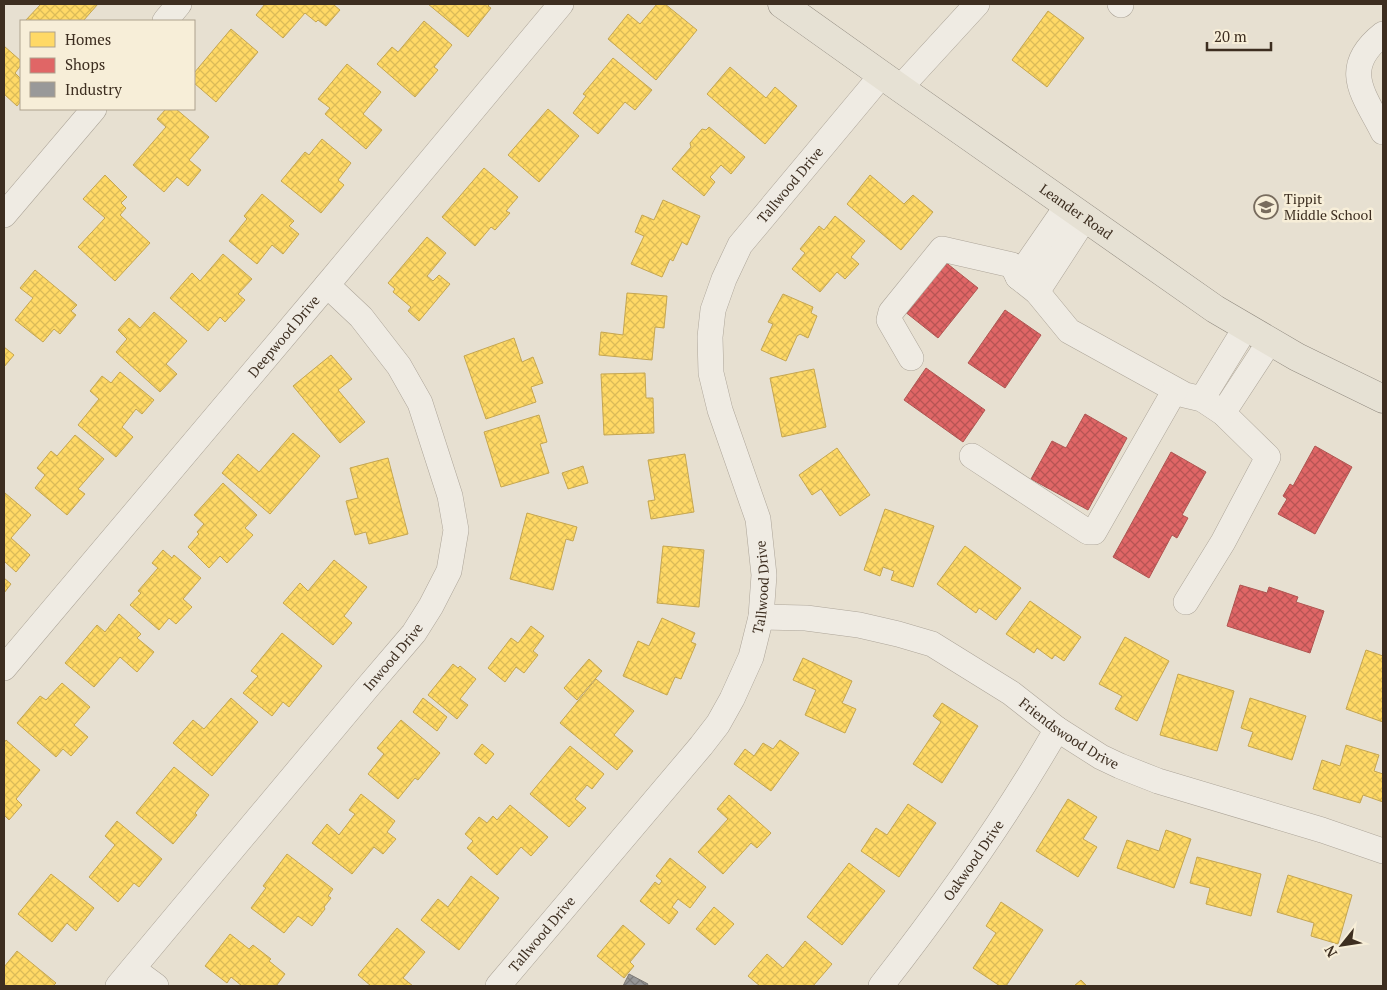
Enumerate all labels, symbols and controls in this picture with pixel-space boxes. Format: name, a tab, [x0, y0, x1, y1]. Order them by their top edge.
legend	[20, 20, 195, 110]
scale bar	[1207, 20, 1271, 52]
text: 20 m	[1214, 26, 1247, 46]
text: Homes	[65, 29, 111, 49]
text: Shops	[65, 54, 105, 74]
text: Industry	[65, 79, 122, 99]
street label: Tallwood Drive	[752, 142, 827, 227]
street label: Leander Road	[1036, 179, 1117, 243]
place label: Tippit Middle School	[1284, 189, 1373, 224]
school or university icon: Tippit Middle School	[1253, 194, 1279, 220]
street label: Deepwood Drive	[243, 291, 324, 381]
street label: Tallwood Drive	[747, 540, 773, 636]
street label: Inwood Drive	[359, 619, 427, 695]
street label: Friendswood Drive	[1016, 693, 1122, 773]
street label: Oakwood Drive	[938, 816, 1008, 905]
street label: Tallwood Drive	[504, 892, 579, 976]
north arrow	[1317, 920, 1367, 970]
text: N	[1319, 942, 1341, 961]

